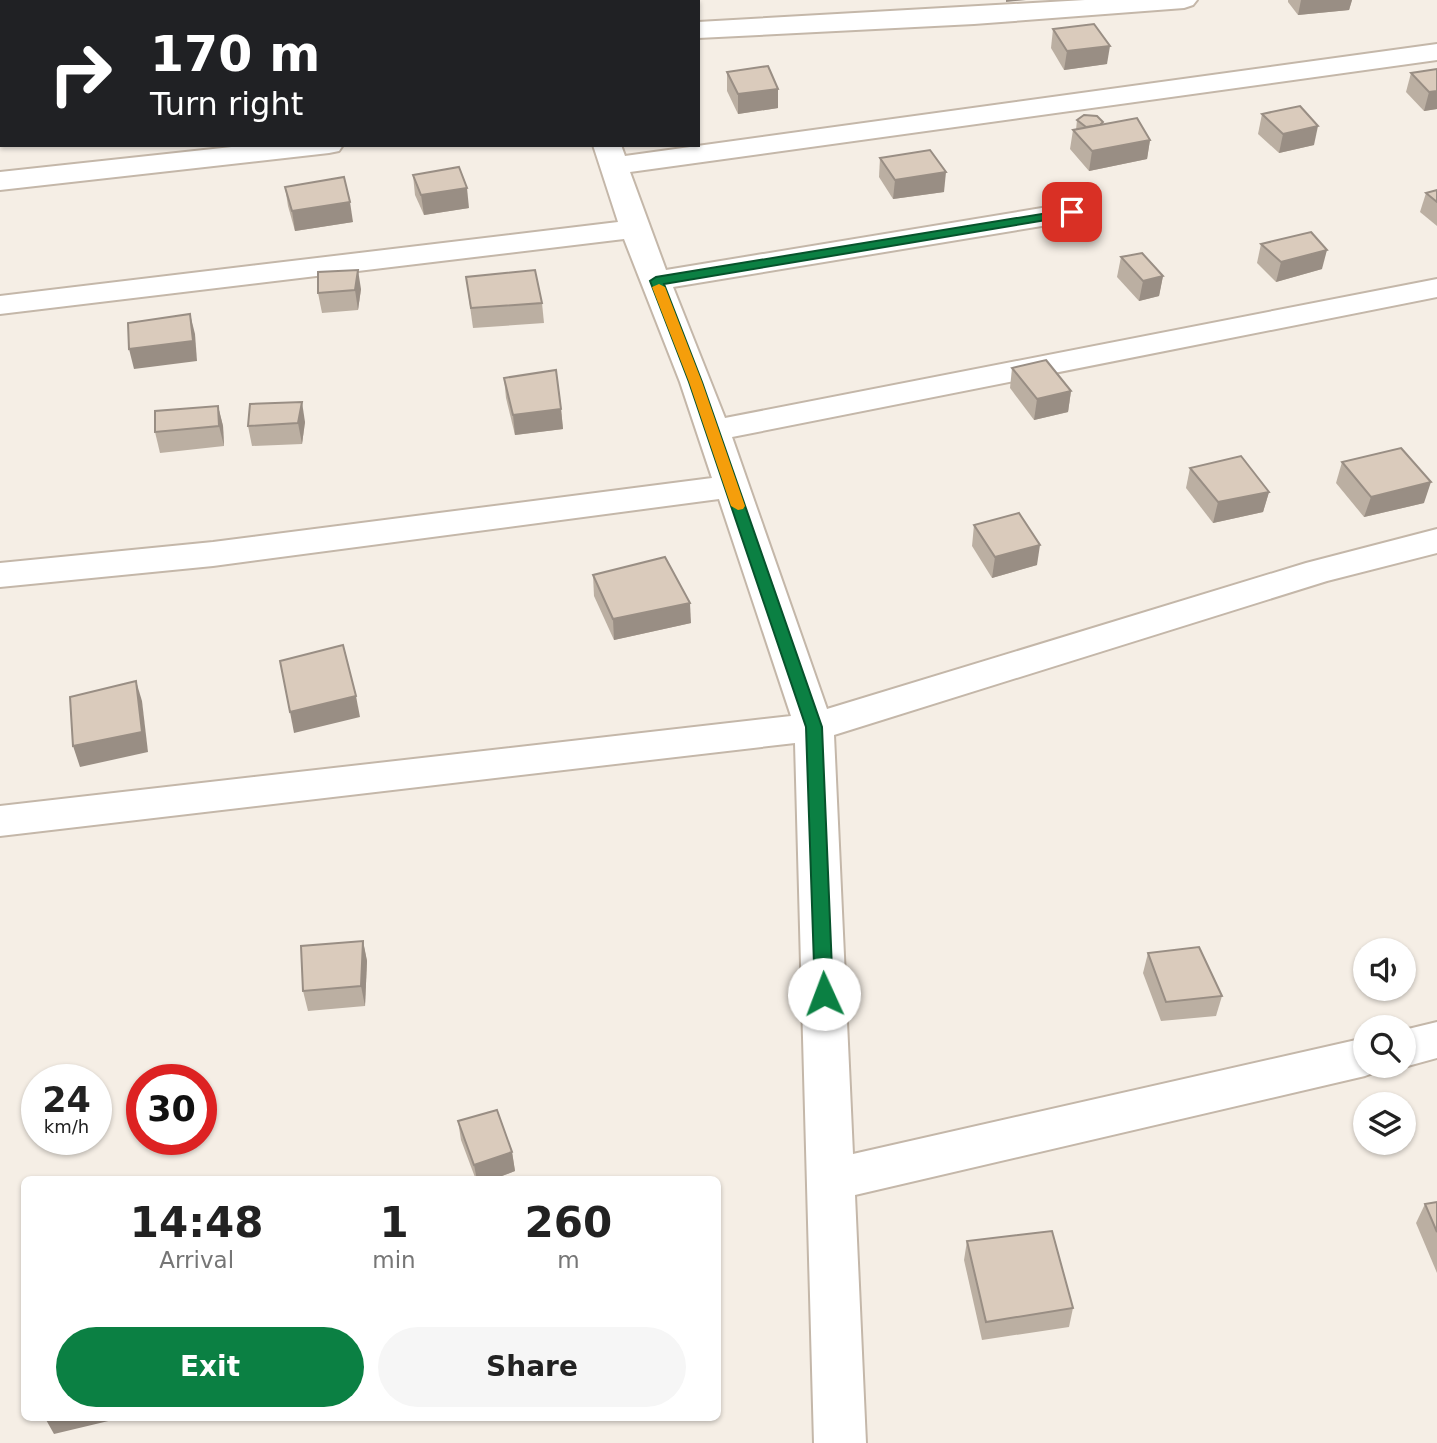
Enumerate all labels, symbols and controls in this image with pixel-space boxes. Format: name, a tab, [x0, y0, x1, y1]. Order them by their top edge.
text: 170 m	[150, 26, 320, 83]
icon: right	[35, 28, 126, 119]
text: Turn right	[150, 85, 303, 123]
pin	[1042, 182, 1102, 242]
icon: arrive	[1053, 193, 1091, 231]
map controls	[1353, 938, 1416, 1155]
button: sound	[1353, 938, 1416, 1001]
position arrow	[787, 957, 861, 1031]
button: search	[1353, 1015, 1416, 1078]
speed limit sign: 30	[126, 1064, 217, 1155]
text: 24	[42, 1080, 91, 1120]
button: layers	[1353, 1092, 1416, 1155]
text: km/h	[44, 1116, 89, 1137]
text: 14:48	[130, 1198, 264, 1247]
text: 1	[379, 1198, 409, 1247]
text: 260	[525, 1198, 612, 1247]
text: Arrival	[159, 1247, 234, 1273]
text: min	[372, 1247, 416, 1273]
text: m	[557, 1247, 580, 1273]
button: Exit	[56, 1327, 364, 1407]
button: Share	[378, 1327, 686, 1407]

